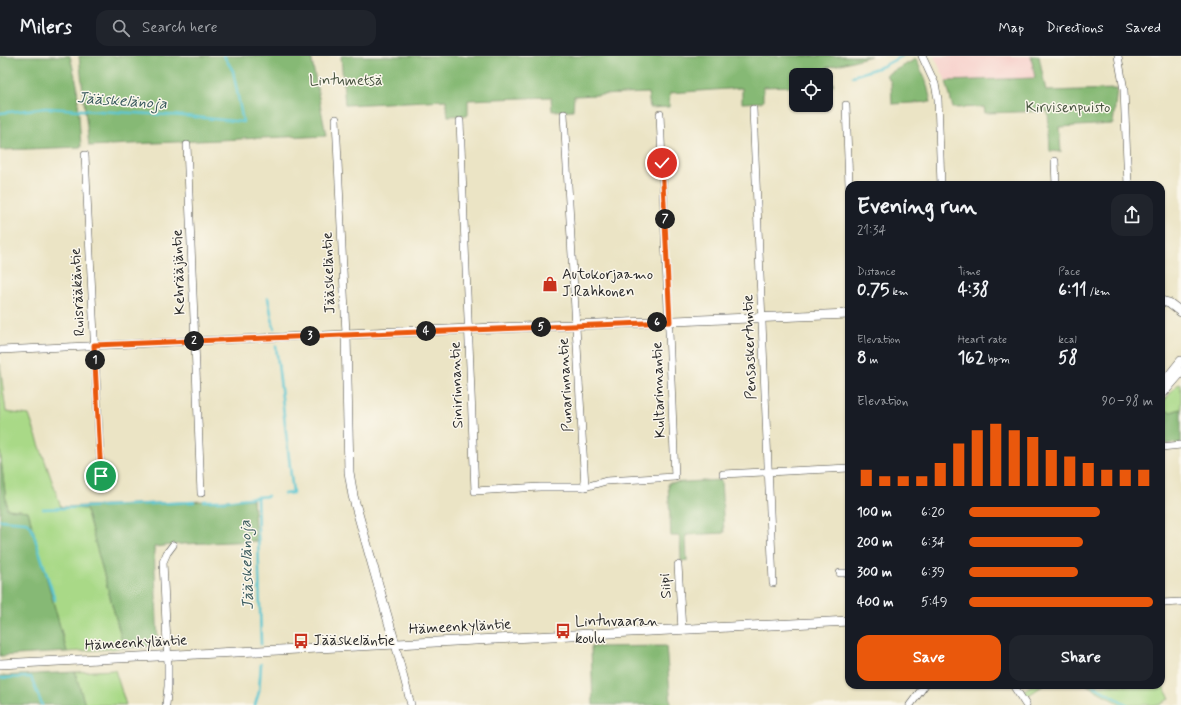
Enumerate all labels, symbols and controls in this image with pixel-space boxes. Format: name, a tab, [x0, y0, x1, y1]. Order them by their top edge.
search box	[96, 10, 376, 46]
text: Milers	[20, 15, 72, 40]
icon: search	[110, 17, 132, 39]
text: Search here	[142, 18, 217, 38]
text: Map	[998, 19, 1024, 37]
text: Directions	[1046, 19, 1104, 37]
text: Saved	[1126, 19, 1161, 37]
map controls	[789, 68, 833, 112]
button: locate	[789, 68, 833, 112]
park label: Lintumetsä	[309, 71, 383, 91]
water label: Jääskelänoja	[76, 87, 168, 115]
park label: Kirvisenpuisto	[1025, 98, 1111, 118]
pin	[645, 146, 679, 180]
icon: check	[651, 152, 673, 174]
text: Evening run	[857, 193, 977, 221]
button: share	[1111, 194, 1153, 236]
pin: 7	[655, 209, 675, 229]
text: 7	[662, 212, 668, 226]
text: 21:34	[857, 222, 886, 239]
street label: Kehrääjäntie	[168, 229, 190, 315]
street label: Jääskeläntie	[318, 232, 340, 314]
street label: Ruisrääkäntie	[66, 247, 90, 337]
place label: Autokorjaamo J.Rahkonen	[562, 265, 653, 302]
text: Distance	[857, 265, 896, 279]
text: Time	[958, 265, 981, 279]
text: Pace	[1058, 265, 1080, 279]
shop icon: Autokorjaamo J.Rahkonen	[541, 275, 559, 293]
text: 0.75	[857, 279, 889, 301]
text: 4:38	[958, 279, 989, 301]
text: 6:11	[1058, 279, 1086, 301]
text: km	[889, 285, 908, 299]
text: /km	[1086, 285, 1110, 299]
street label: Pensaskertuntie	[738, 294, 762, 400]
pin: 6	[647, 312, 667, 332]
text: 6	[654, 315, 660, 329]
pin: 5	[531, 317, 551, 337]
text: 5	[538, 320, 544, 334]
pin: 4	[416, 321, 436, 341]
text: 4	[423, 324, 429, 338]
pin: 3	[300, 326, 320, 346]
text: 3	[308, 329, 312, 343]
pin: 2	[184, 331, 204, 351]
text: Elevation	[857, 333, 900, 347]
text: Heart rate	[958, 333, 1007, 347]
text: kcal	[1058, 333, 1077, 347]
text: 2	[191, 334, 197, 348]
street label: Punarinnantie	[554, 337, 578, 433]
street label: Sinirinnantie	[445, 341, 469, 429]
street label: Kultarinnantie	[647, 341, 671, 439]
text: 8	[857, 347, 867, 369]
text: 162	[958, 347, 985, 369]
text: 58	[1058, 347, 1078, 369]
pin: 1	[85, 350, 105, 370]
text: 1	[93, 353, 97, 367]
text: m	[867, 353, 878, 367]
text: bpm	[985, 353, 1010, 367]
text: Elevation	[857, 393, 908, 410]
text: 90–98 m	[1102, 393, 1153, 410]
pin	[84, 459, 118, 493]
icon: arrive	[90, 465, 112, 487]
text: 100 m	[857, 504, 892, 521]
text: 6:20	[921, 504, 945, 521]
water label: Jääskelänoja	[235, 519, 259, 610]
text: 200 m	[857, 534, 892, 551]
text: 6:34	[921, 534, 945, 551]
text: 300 m	[857, 564, 892, 581]
text: 6:39	[921, 564, 945, 581]
street label: Siipi	[655, 573, 677, 599]
text: 400 m	[857, 594, 894, 611]
text: 5:49	[921, 594, 948, 611]
place label: Lintuvaaran koulu	[575, 612, 659, 649]
street label: Hämeenkyläntie	[408, 614, 512, 640]
bus stop icon: Lintuvaaran koulu	[554, 622, 572, 640]
street label: Hämeenkyläntie	[84, 630, 188, 656]
place label: Jääskeläntie	[313, 631, 395, 651]
bus stop icon: Jääskeläntie	[292, 632, 310, 650]
button: Save	[857, 635, 1001, 681]
button: Share	[1009, 635, 1153, 681]

